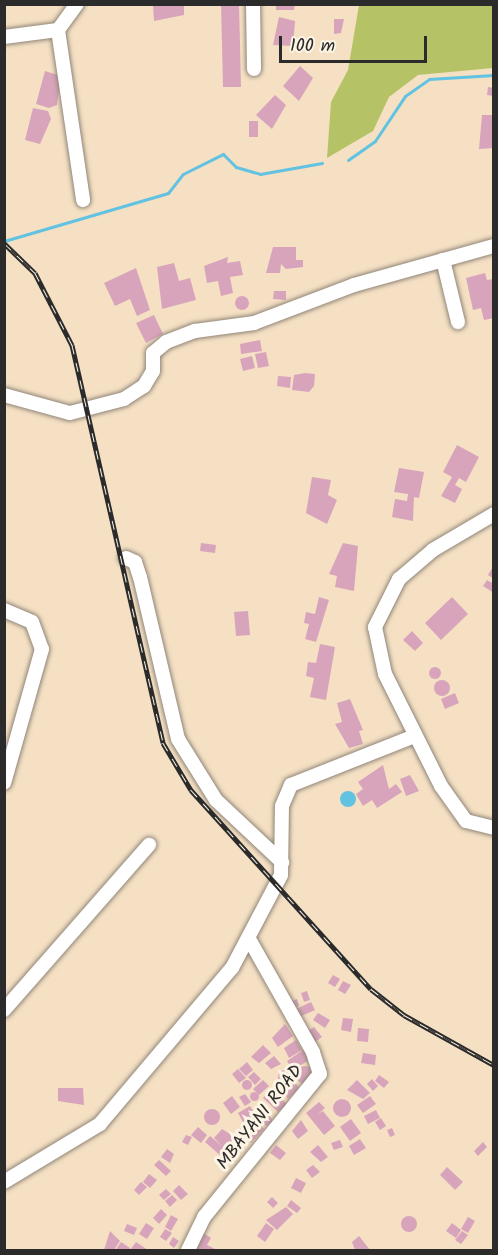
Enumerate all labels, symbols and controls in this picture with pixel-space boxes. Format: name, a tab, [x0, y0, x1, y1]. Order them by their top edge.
scale bar	[282, 24, 430, 62]
text: 100 m	[290, 32, 335, 61]
street label: MBAYANI ROAD	[213, 1061, 309, 1175]

